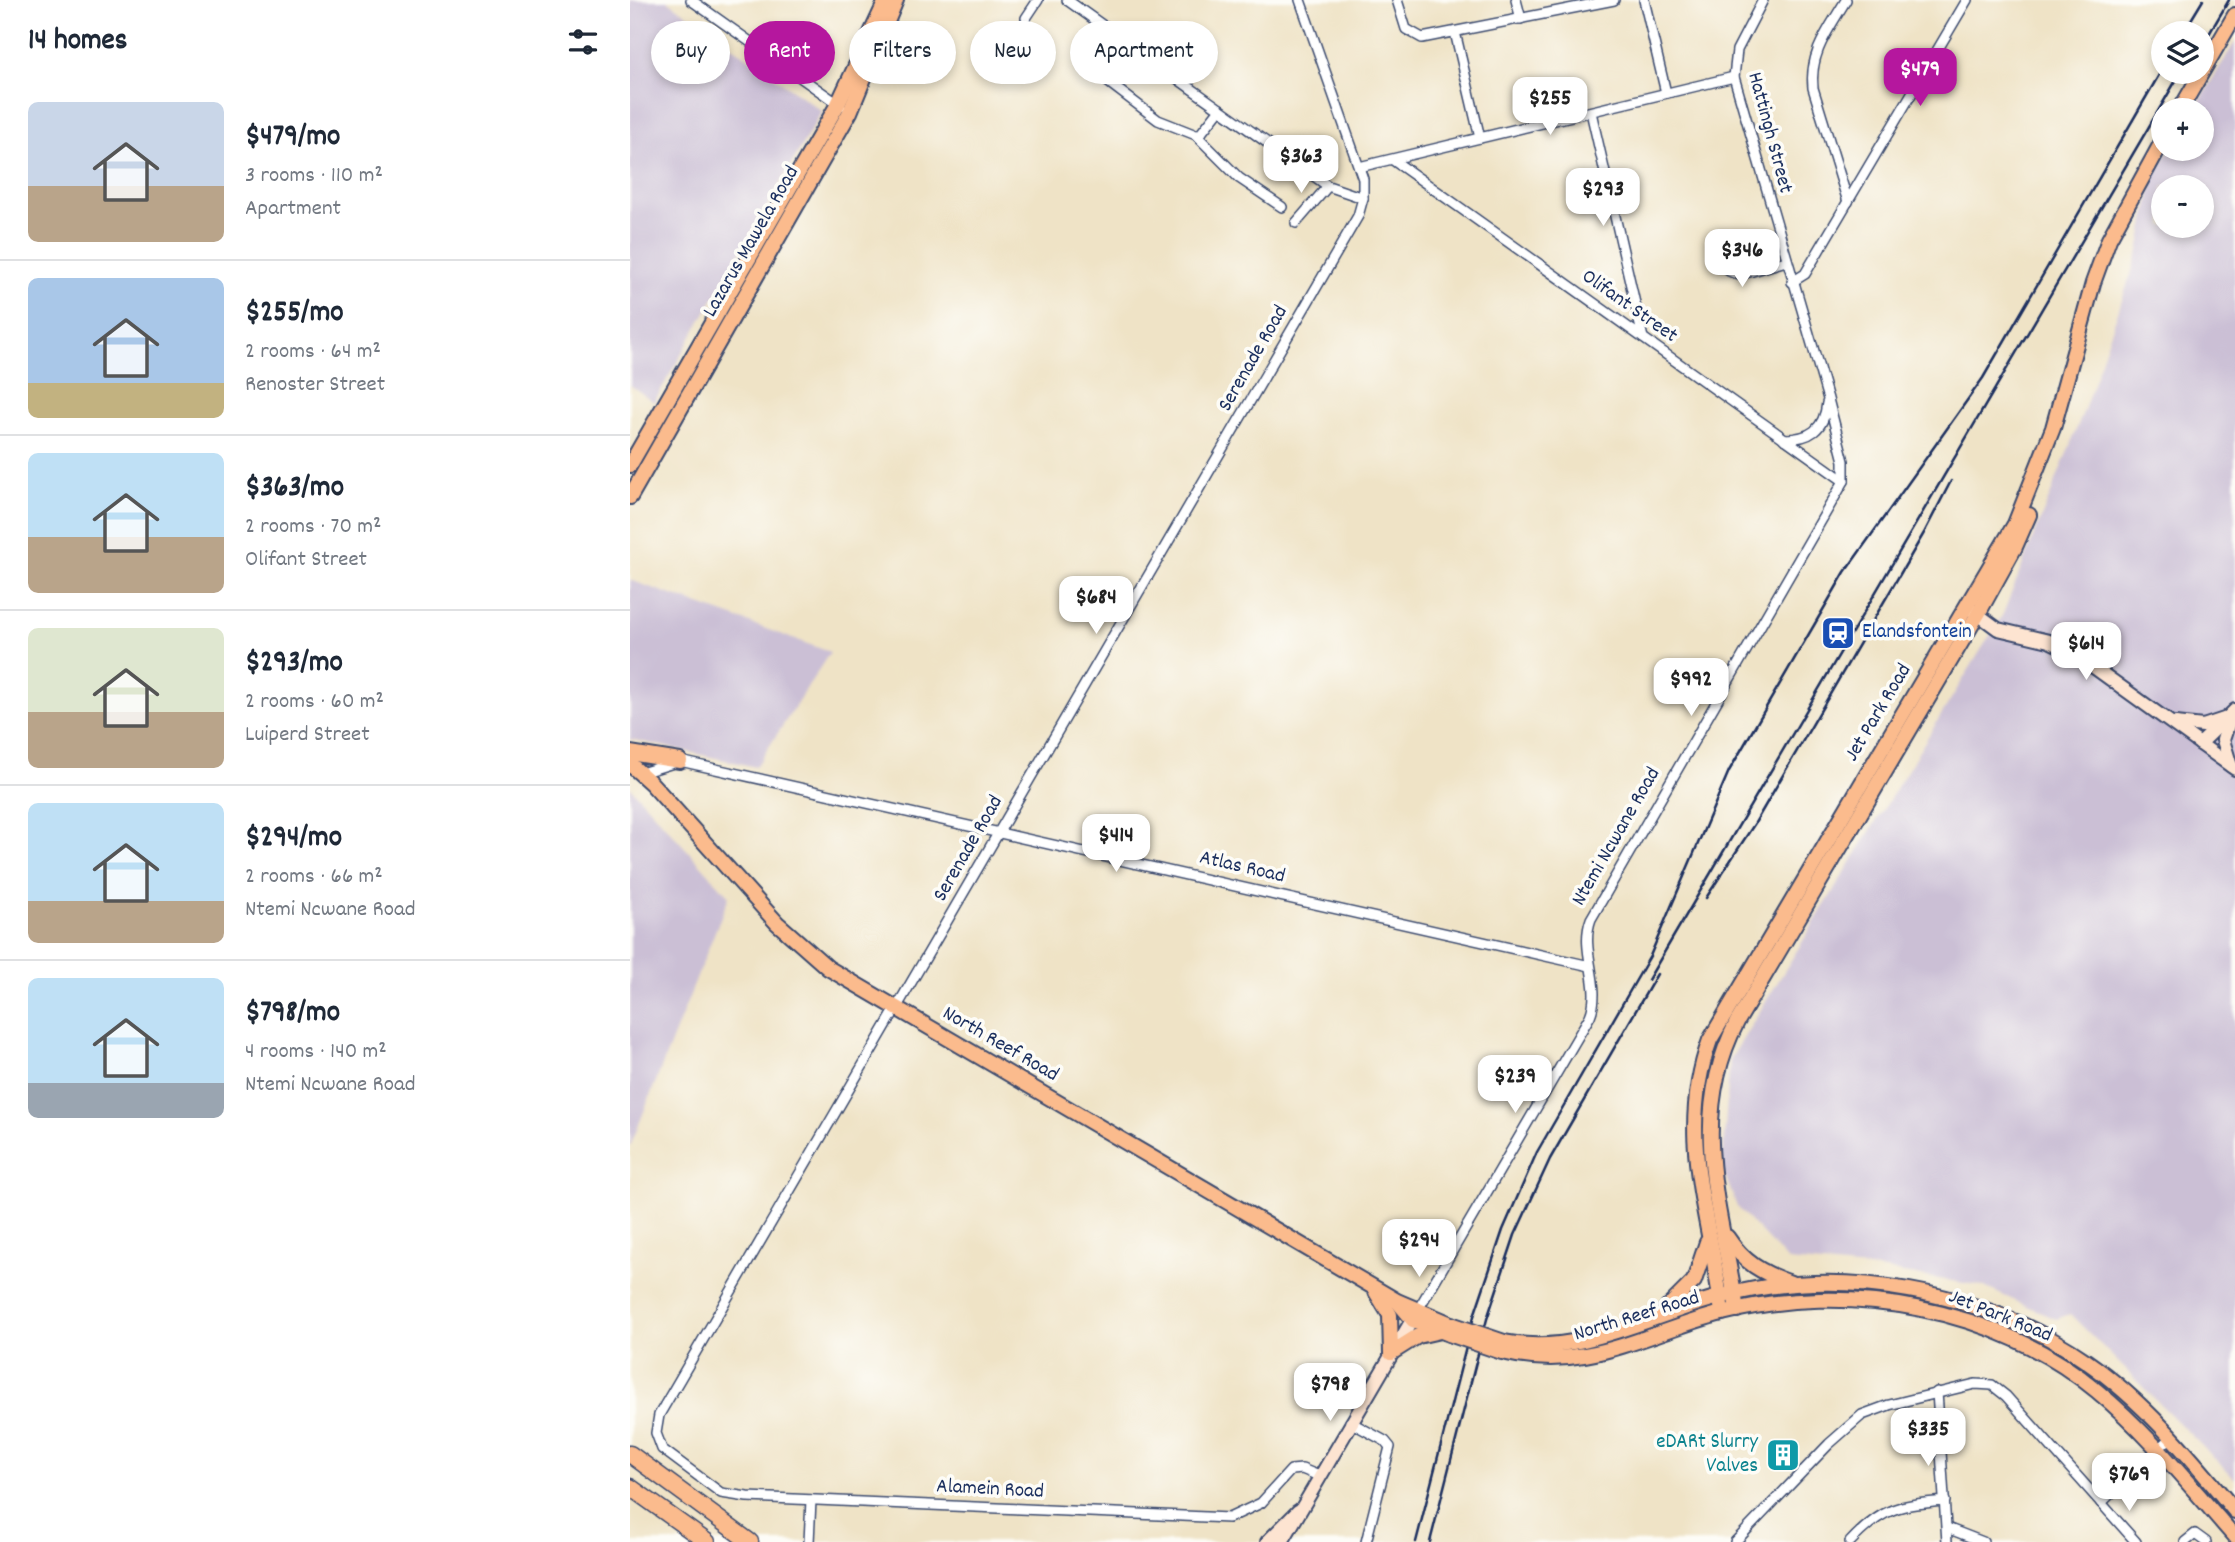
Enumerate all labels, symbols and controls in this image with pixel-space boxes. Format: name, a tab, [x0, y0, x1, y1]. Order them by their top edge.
text: 14 homes	[28, 21, 127, 64]
chip: Buy	[651, 21, 730, 84]
chip: Rent	[744, 21, 835, 84]
chip: Filters	[849, 21, 956, 84]
chip: New	[970, 21, 1056, 84]
chip: Apartment	[1070, 21, 1218, 84]
map controls	[2151, 21, 2214, 238]
button: layers	[2151, 21, 2214, 84]
icon: filters	[564, 23, 602, 61]
pin: $479	[1879, 48, 1961, 108]
text: $479	[1900, 54, 1940, 87]
street label: Hattingh Street	[1738, 69, 1800, 197]
pin: $255	[1509, 78, 1591, 137]
text: $255	[1528, 83, 1572, 116]
button: +	[2151, 98, 2214, 161]
text: $479/mo	[245, 117, 340, 160]
icon: home	[84, 130, 168, 214]
pin: $363	[1260, 136, 1342, 195]
text: $363	[1279, 141, 1323, 174]
text: 3 rooms · 110 m²	[245, 160, 383, 193]
street label: Lazarus Mawela Road	[696, 161, 808, 323]
pin: $293	[1562, 168, 1644, 228]
text: $293	[1582, 174, 1624, 207]
button: −	[2151, 175, 2214, 238]
text: Apartment	[245, 193, 341, 226]
pin: $346	[1701, 230, 1783, 289]
text: $346	[1721, 235, 1763, 268]
street label: Olifant Street	[1575, 263, 1683, 351]
text: $255/mo	[245, 293, 344, 336]
street label: Serenade Road	[1211, 300, 1297, 418]
icon: home	[84, 306, 168, 390]
text: 2 rooms · 64 m²	[245, 336, 381, 369]
text: Renoster Street	[245, 369, 385, 402]
text: $363/mo	[245, 468, 344, 511]
icon: home	[84, 481, 168, 565]
text: 2 rooms · 70 m²	[245, 511, 381, 544]
text: Olifant Street	[245, 544, 367, 577]
pin: $684	[1055, 576, 1137, 636]
text: $684	[1075, 582, 1117, 615]
station icon: Elandsfontein	[1819, 614, 1857, 652]
place label: Elandsfontein	[1862, 618, 1972, 648]
pin: $614	[2045, 622, 2127, 682]
text: $614	[2067, 628, 2105, 661]
text: $293/mo	[245, 643, 343, 686]
icon: home	[84, 656, 168, 740]
pin: $992	[1650, 658, 1732, 718]
street label: Jet Park Road	[1838, 658, 1920, 768]
text: $992	[1670, 664, 1712, 697]
text: 2 rooms · 60 m²	[245, 686, 384, 719]
text: Luiperd Street	[245, 719, 370, 752]
street label: Ntemi Ncwane Road	[1565, 762, 1669, 912]
street label: Serenade Road	[926, 790, 1012, 908]
pin: $414	[1075, 814, 1157, 874]
text: $294/mo	[245, 818, 342, 861]
text: $414	[1098, 820, 1134, 853]
icon: home	[84, 831, 168, 915]
street label: Atlas Road	[1196, 844, 1288, 892]
text: 2 rooms · 66 m²	[245, 861, 383, 894]
text: Ntemi Ncwane Road	[245, 894, 415, 927]
text: $798/mo	[245, 993, 340, 1036]
street label: North Reef Road	[936, 1000, 1064, 1090]
icon: home	[84, 1006, 168, 1090]
text: 4 rooms · 140 m²	[245, 1036, 387, 1069]
pin: $239	[1474, 1056, 1556, 1115]
text: $239	[1494, 1061, 1536, 1094]
text: Ntemi Ncwane Road	[245, 1069, 415, 1102]
pin: $294	[1378, 1220, 1460, 1279]
text: $294	[1398, 1225, 1440, 1258]
street label: Jet Park Road	[1944, 1283, 2056, 1351]
street label: North Reef Road	[1571, 1284, 1703, 1350]
pin: $798	[1289, 1364, 1371, 1423]
text: $798	[1310, 1369, 1350, 1402]
pin: $335	[1887, 1408, 1969, 1468]
text: $335	[1907, 1414, 1949, 1447]
place label: eDARt Slurry Valves	[1656, 1428, 1758, 1482]
building icon: eDARt Slurry Valves	[1764, 1436, 1802, 1474]
pin: $769	[2088, 1454, 2170, 1513]
text: $769	[2108, 1459, 2150, 1492]
street label: Alamein Road	[935, 1472, 1045, 1508]

